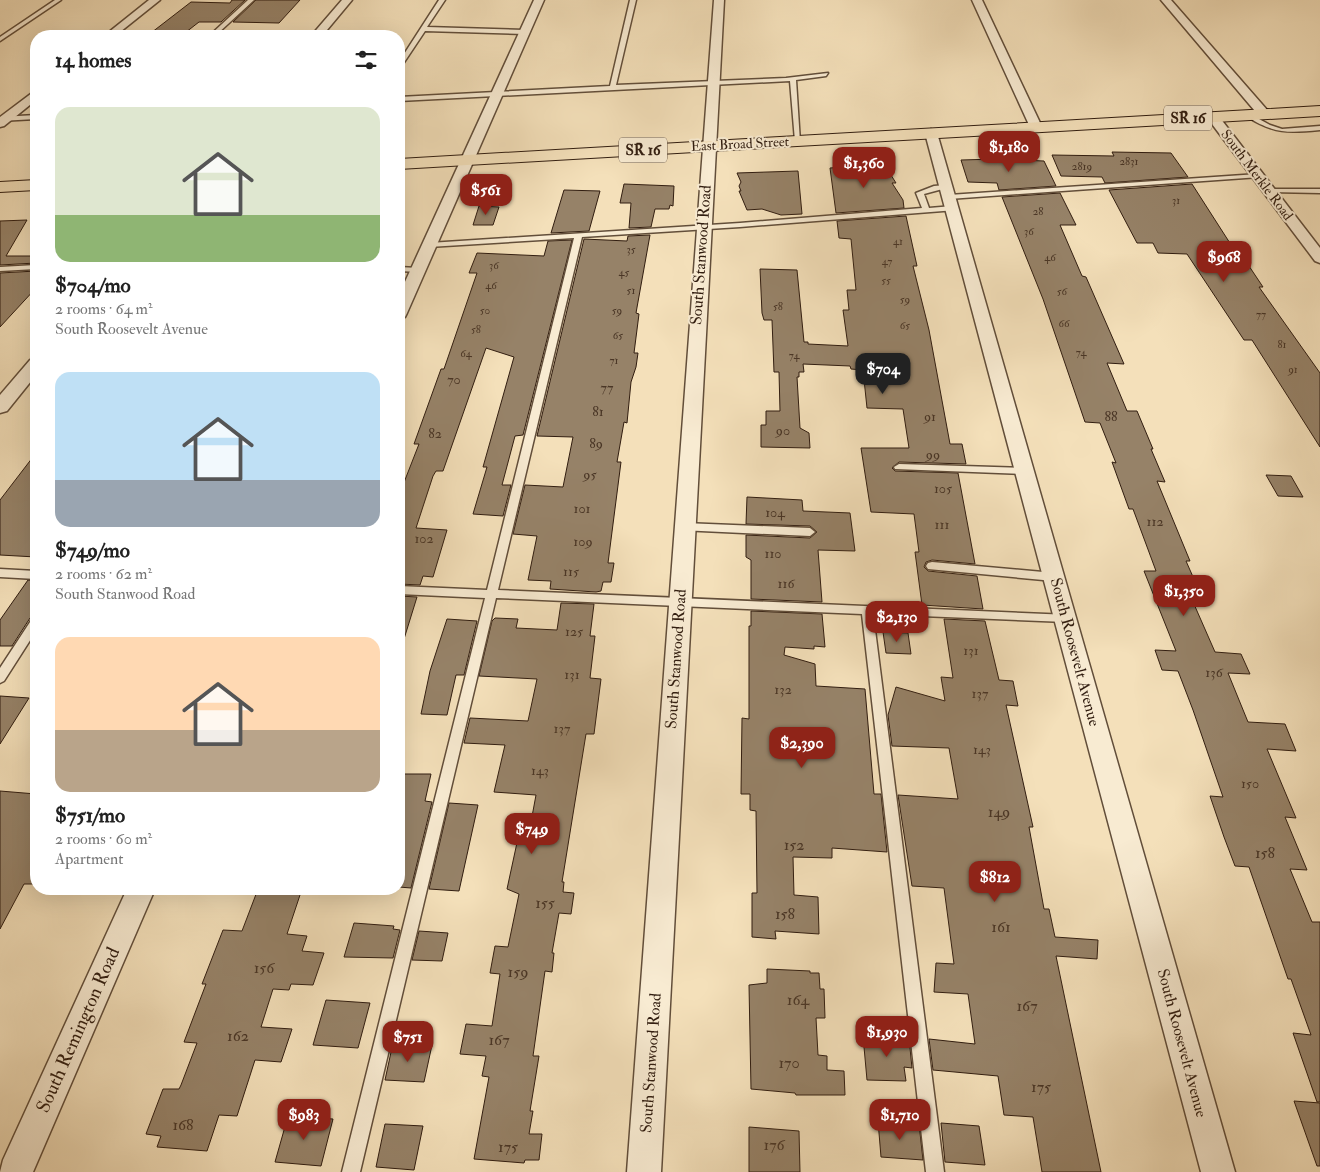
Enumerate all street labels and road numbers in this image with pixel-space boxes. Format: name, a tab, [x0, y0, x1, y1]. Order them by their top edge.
road number: SR 16	[1164, 106, 1212, 130]
street label: South Merkle Road	[1217, 126, 1297, 224]
street label: East Broad Street	[690, 133, 790, 155]
road number: SR 16	[619, 138, 667, 162]
street label: South Stanwood Road	[686, 184, 716, 326]
street label: South Roosevelt Avenue	[1046, 576, 1105, 729]
street label: South Stanwood Road	[661, 588, 691, 730]
street label: South Remington Road	[31, 943, 126, 1117]
street label: South Roosevelt Avenue	[1153, 967, 1212, 1120]
street label: South Stanwood Road	[636, 992, 666, 1134]

